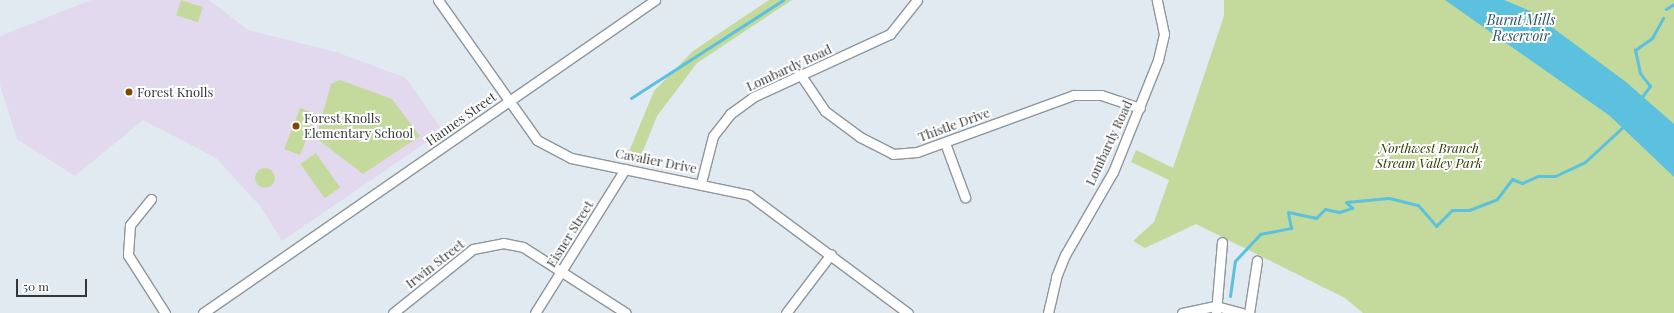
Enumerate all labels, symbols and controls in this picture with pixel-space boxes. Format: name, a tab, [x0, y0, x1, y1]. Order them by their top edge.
water label: Burnt Mills Reservoir	[1487, 12, 1555, 44]
street label: Lombardy Road	[744, 41, 834, 95]
place label: Forest Knolls	[137, 84, 213, 100]
marker: Forest Knolls	[124, 87, 134, 97]
street label: Hannes Street	[423, 89, 499, 149]
street label: Lombardy Road	[1082, 98, 1136, 188]
street label: Thistle Drive	[916, 105, 992, 145]
place label: Forest Knolls Elementary School	[304, 111, 413, 142]
marker: Forest Knolls Elementary School	[291, 121, 301, 131]
park label: Northwest Branch Stream Valley Park	[1376, 141, 1482, 172]
street label: Cavalier Drive	[614, 145, 698, 177]
street label: Eisner Street	[543, 198, 597, 270]
street label: Irwin Street	[403, 236, 467, 292]
scale bar	[18, 271, 89, 297]
text: 50 m	[23, 278, 49, 294]

